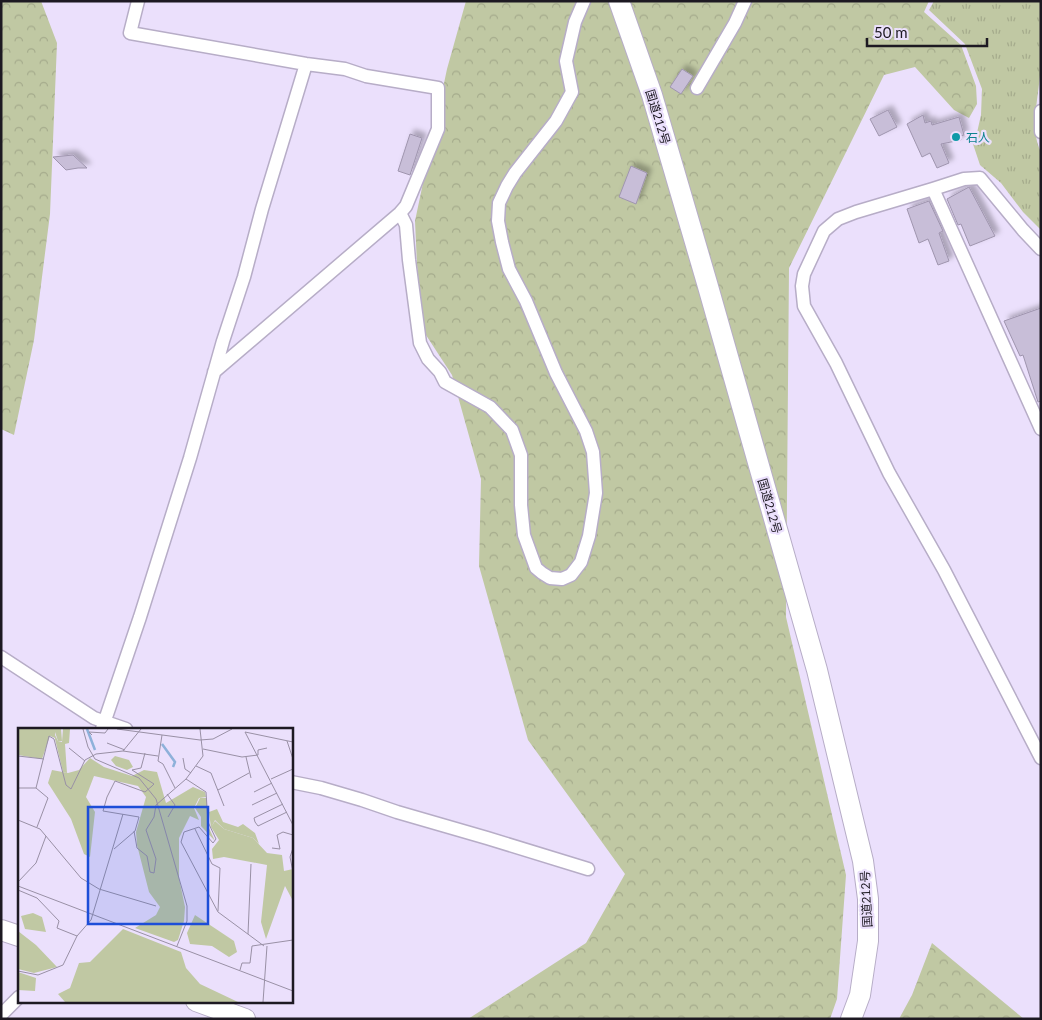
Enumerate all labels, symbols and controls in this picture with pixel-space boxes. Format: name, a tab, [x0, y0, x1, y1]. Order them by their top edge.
scale bar	[867, 15, 987, 47]
text: 50 m	[874, 23, 908, 41]
street label: 国道212号	[643, 88, 673, 146]
place label: 石人	[966, 130, 990, 145]
marker: 石人	[950, 131, 962, 143]
street label: 国道212号	[755, 477, 785, 535]
inset map	[18, 728, 292, 1002]
street label: 国道212号	[857, 870, 875, 928]

